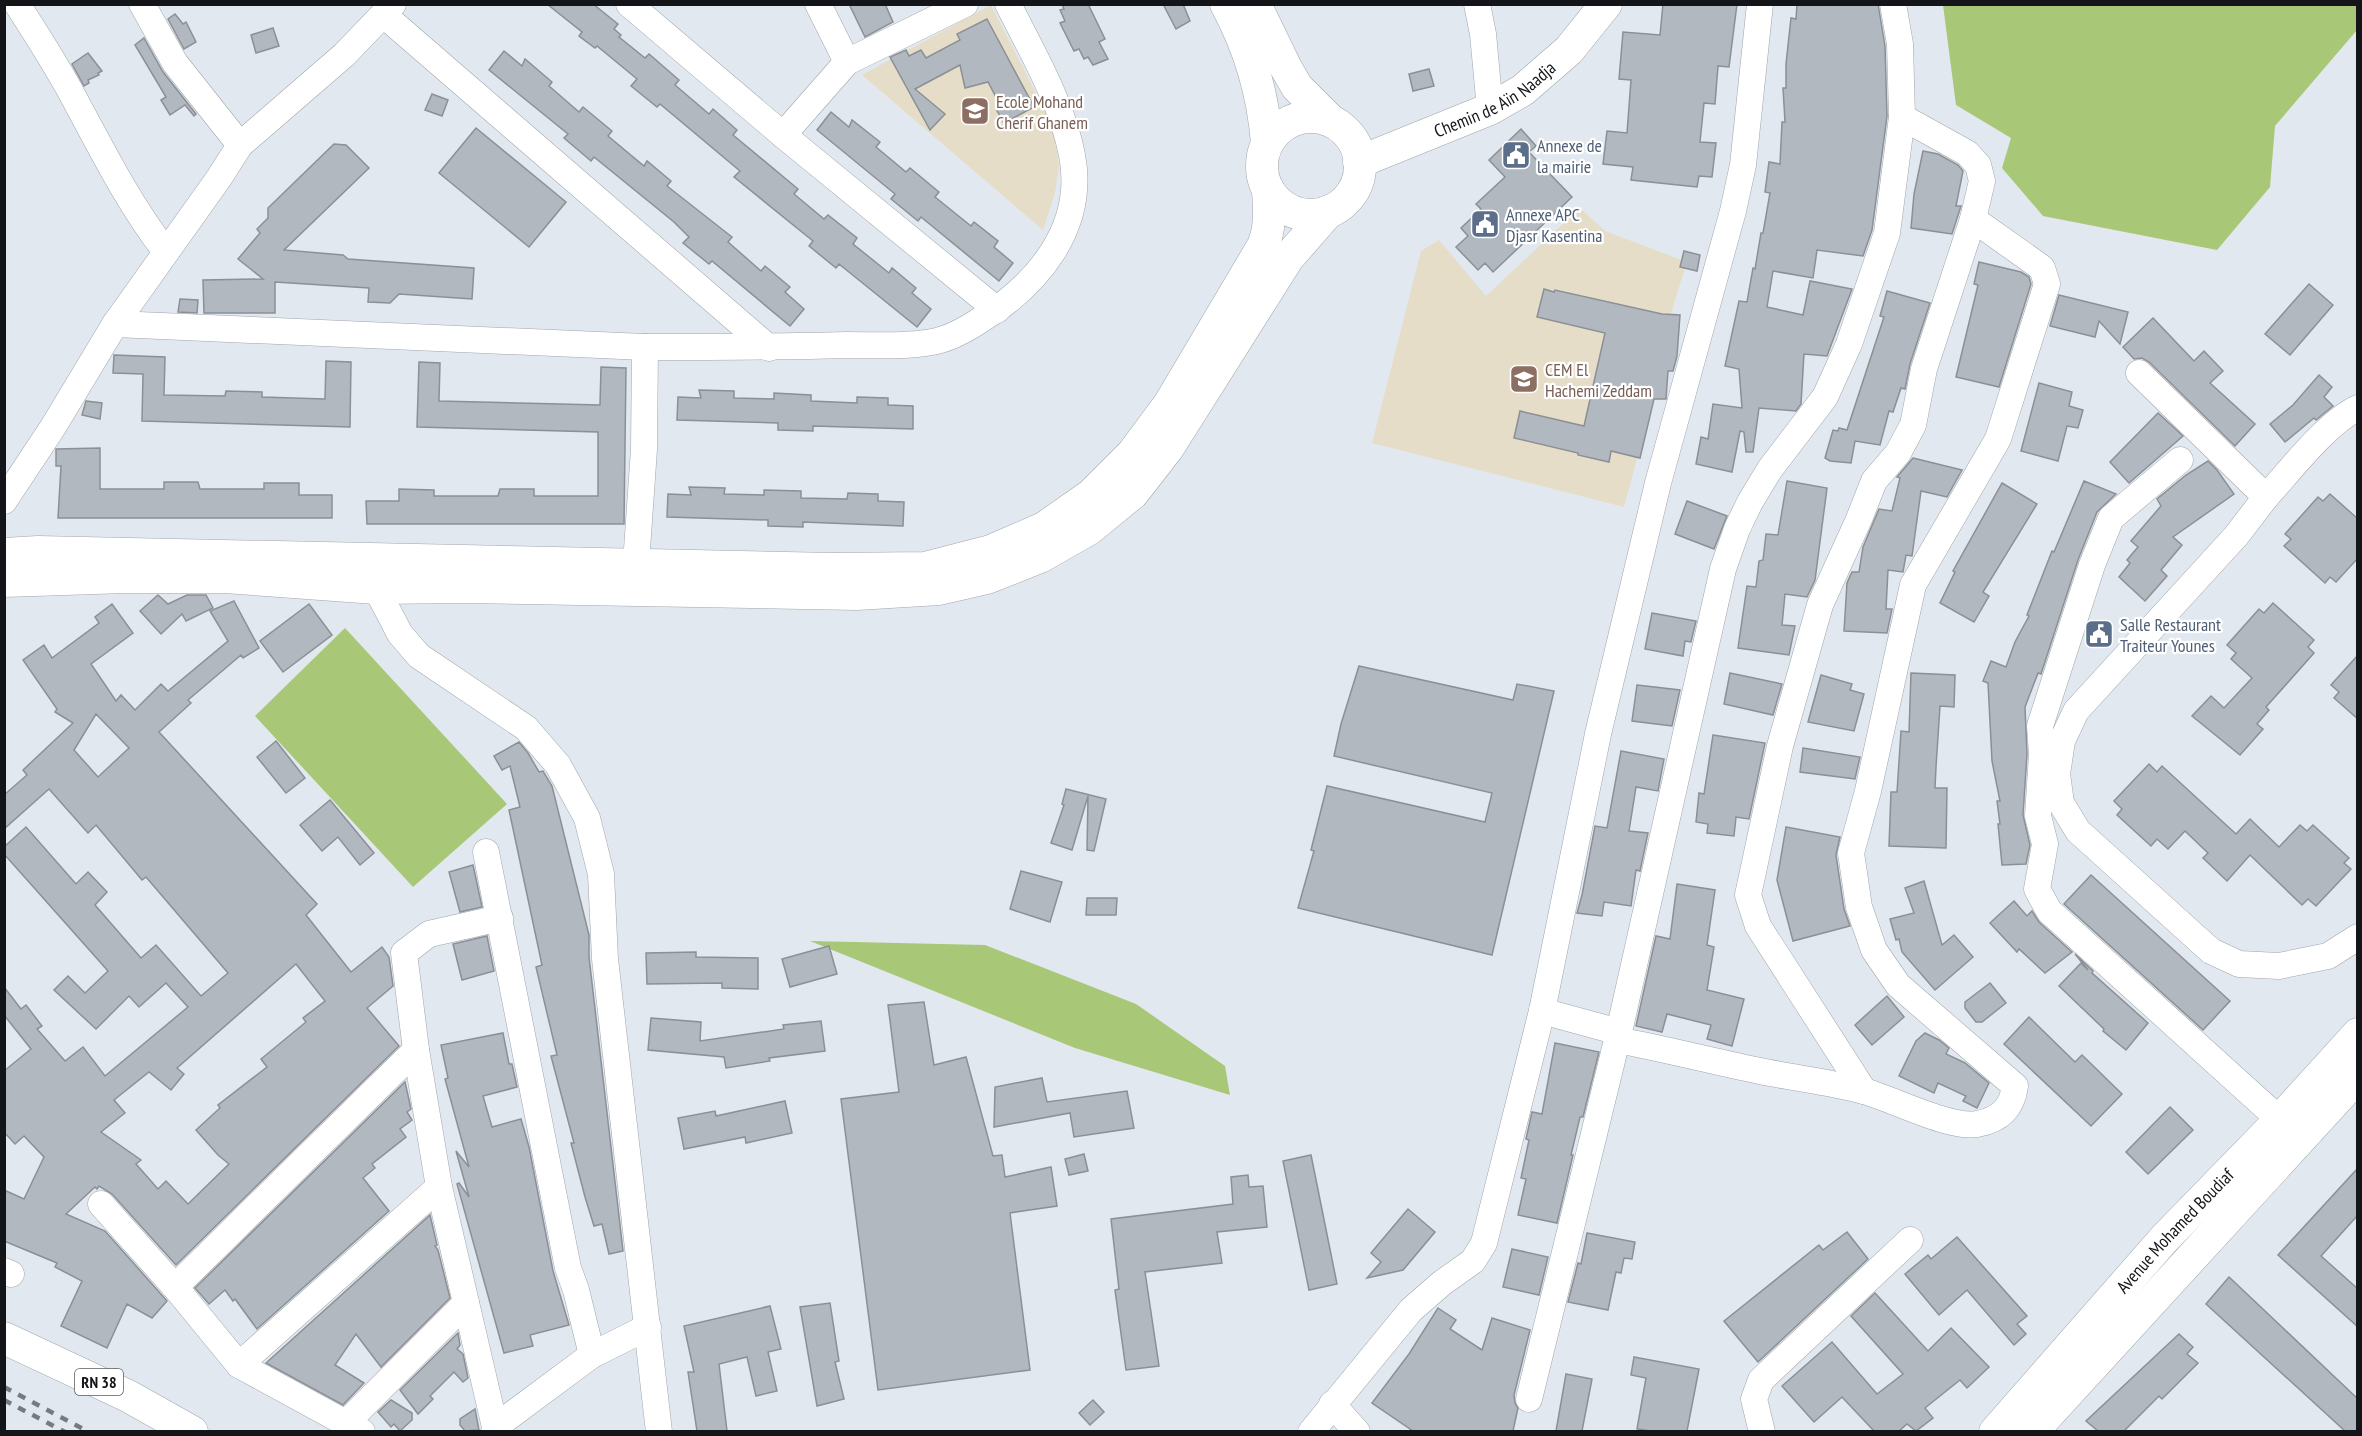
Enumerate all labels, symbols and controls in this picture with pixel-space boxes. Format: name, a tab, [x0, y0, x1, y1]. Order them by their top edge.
street label: Chemin de Aïn Naadja	[1430, 56, 1560, 142]
place label: Ecole Mohand Cherif Ghanem	[996, 90, 1088, 134]
school or university icon: Ecole Mohand Cherif Ghanem	[959, 95, 991, 127]
place label: Annexe de la mairie	[1537, 134, 1602, 178]
public building icon: Annexe de la mairie	[1500, 139, 1532, 171]
place label: Annexe APC Djasr Kasentina	[1506, 203, 1602, 247]
public building icon: Annexe APC Djasr Kasentina	[1469, 208, 1501, 240]
place label: CEM El Hachemi Zeddam	[1545, 358, 1652, 402]
school or university icon: CEM El Hachemi Zeddam	[1508, 363, 1540, 395]
place label: Salle Restaurant Traiteur Younes	[2120, 613, 2221, 657]
public building icon: Salle Restaurant Traiteur Younes	[2083, 618, 2115, 650]
street label: Avenue Mohamed Boudiaf	[2111, 1162, 2239, 1297]
road number: RN 38	[75, 1369, 123, 1395]

